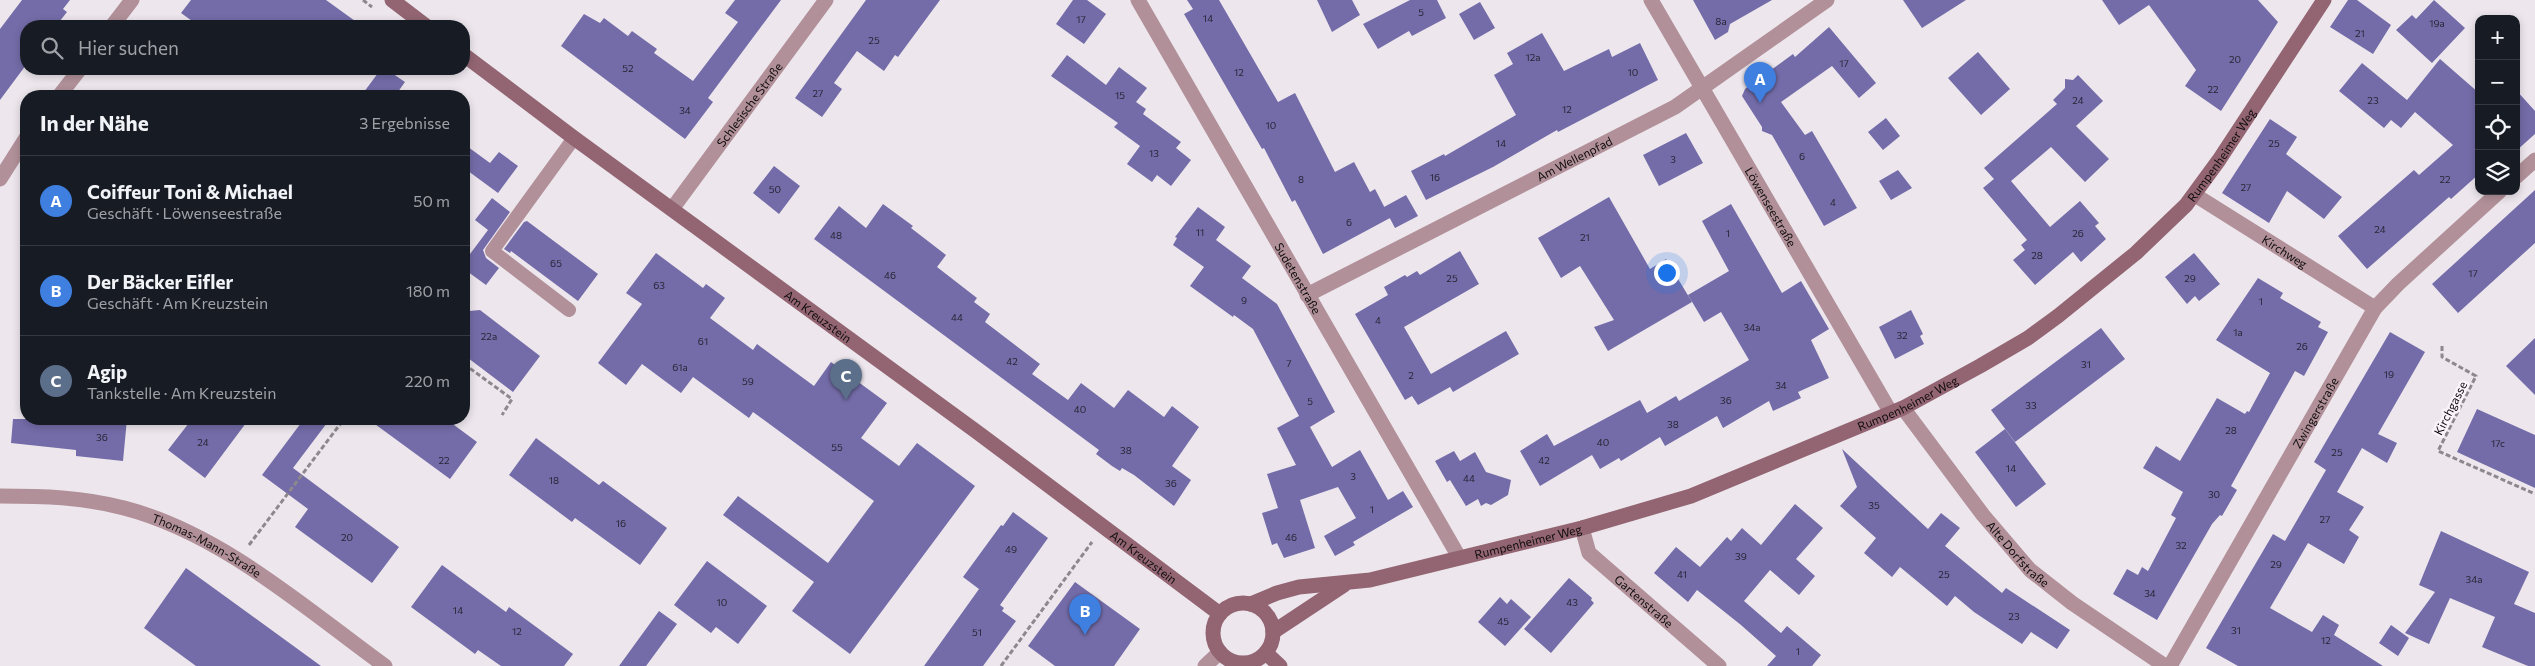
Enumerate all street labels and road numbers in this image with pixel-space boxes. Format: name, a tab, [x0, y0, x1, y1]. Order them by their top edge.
street label: Schlesische Straße	[713, 59, 785, 149]
street label: Rumpenheimer Weg	[2184, 105, 2258, 204]
street label: Am Wellenpfad	[1534, 133, 1614, 184]
street label: Löwenseestraße	[1743, 164, 1800, 249]
street label: Kirchweg	[2260, 232, 2310, 271]
street label: Sudetenstraße	[1272, 240, 1324, 316]
street label: Am Kreuzstein	[782, 287, 854, 345]
street label: Rumpenheimer Weg	[1855, 372, 1961, 433]
street label: Zwingerstraße	[2289, 375, 2341, 451]
street label: Kirchgasse	[2430, 379, 2470, 437]
street label: Thomas-Mann-Straße	[150, 510, 264, 580]
street label: Alte Dorfstraße	[1984, 518, 2052, 589]
street label: Rumpenheimer Weg	[1473, 521, 1584, 561]
street label: Am Kreuzstein	[1108, 528, 1180, 586]
street label: Gartenstraße	[1612, 572, 1676, 630]

